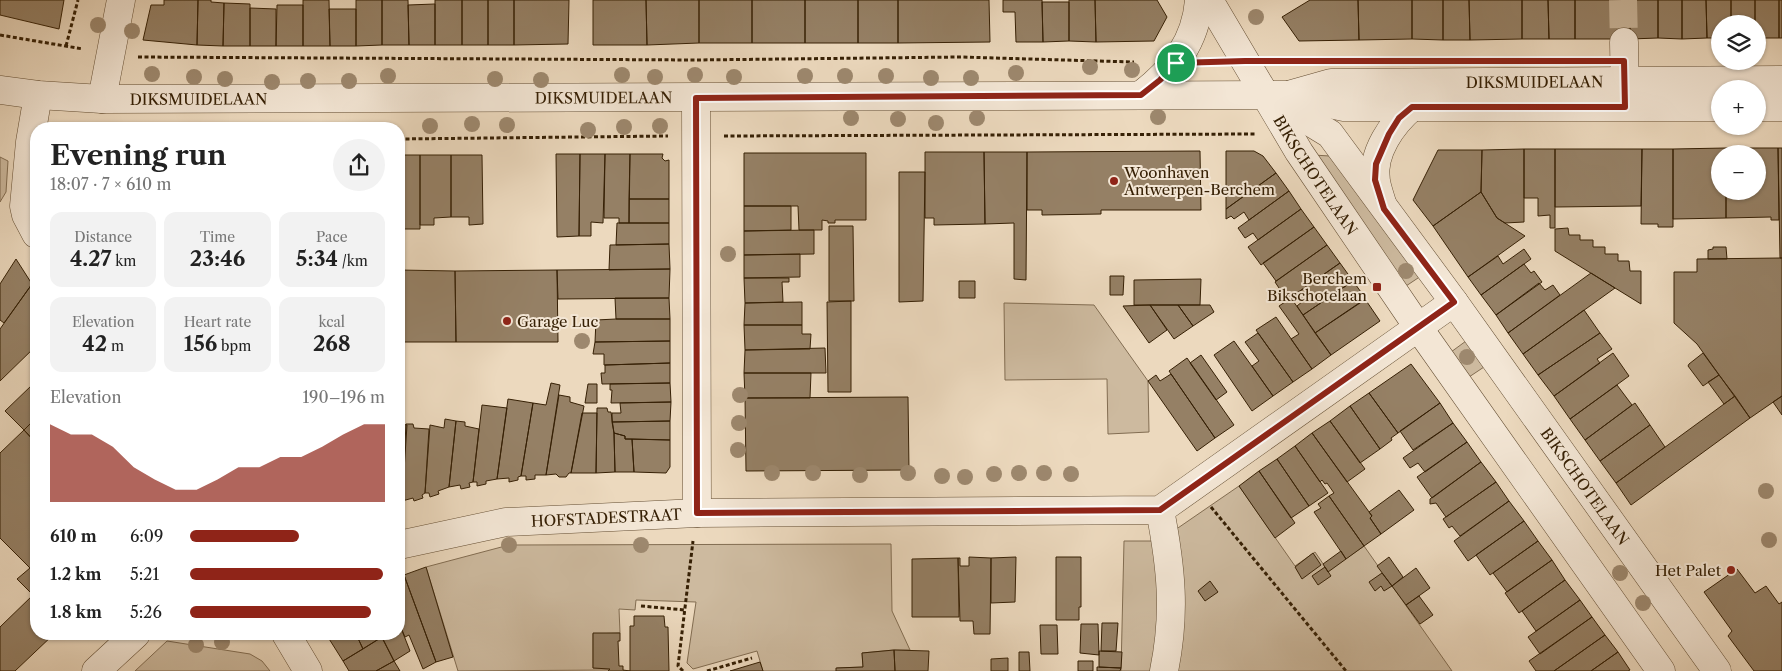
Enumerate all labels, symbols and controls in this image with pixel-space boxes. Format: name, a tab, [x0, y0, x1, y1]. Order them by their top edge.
map controls	[1711, 15, 1766, 200]
button: layers	[1711, 15, 1766, 70]
pin	[1155, 42, 1197, 84]
icon: arrive	[1162, 49, 1190, 77]
street label: DIKSMUIDELAAN	[1466, 72, 1603, 92]
button: +	[1711, 80, 1766, 135]
street label: DIKSMUIDELAAN	[535, 88, 672, 107]
street label: DIKSMUIDELAAN	[130, 89, 267, 108]
street label: BIKSCHOTELAAN	[1270, 112, 1362, 238]
text: Evening run	[50, 138, 226, 172]
button: share	[333, 139, 385, 191]
button: −	[1711, 145, 1766, 200]
place label: Woonhaven Antwerpen-Berchem	[1123, 163, 1275, 199]
text: 18:07 · 7 × 610 m	[50, 174, 171, 194]
marker: Woonhaven Antwerpen-Berchem	[1108, 175, 1120, 187]
text: Distance	[74, 228, 132, 246]
text: Time	[200, 228, 235, 246]
text: Pace	[316, 228, 348, 246]
text: 4.27	[70, 246, 112, 271]
text: 23:46	[190, 246, 245, 271]
text: 5:34	[296, 246, 338, 271]
text: km	[112, 252, 136, 270]
text: /km	[338, 252, 368, 270]
place label: Berchem Bikschotelaan	[1267, 269, 1368, 305]
marker: Berchem Bikschotelaan	[1371, 281, 1383, 293]
place label: Garage Luc	[517, 312, 598, 331]
text: Elevation	[72, 313, 134, 331]
text: Heart rate	[184, 313, 251, 331]
text: kcal	[319, 313, 345, 331]
marker: Garage Luc	[501, 315, 513, 327]
text: 42	[82, 331, 107, 356]
text: 156	[184, 331, 217, 356]
text: 268	[313, 331, 351, 356]
text: m	[107, 337, 124, 355]
text: bpm	[217, 337, 251, 355]
text: Elevation	[50, 387, 121, 407]
text: 190–196 m	[302, 387, 385, 407]
street label: BIKSCHOTELAAN	[1537, 424, 1633, 548]
street label: HOFSTADESTRAAT	[531, 504, 683, 530]
text: 610 m	[50, 526, 97, 546]
text: 6:09	[130, 526, 163, 546]
place label: Het Palet	[1655, 561, 1722, 580]
text: 1.2 km	[50, 564, 102, 584]
text: 5:21	[130, 564, 159, 584]
marker: Het Palet	[1725, 564, 1737, 576]
text: 1.8 km	[50, 602, 102, 622]
text: 5:26	[130, 602, 162, 622]

